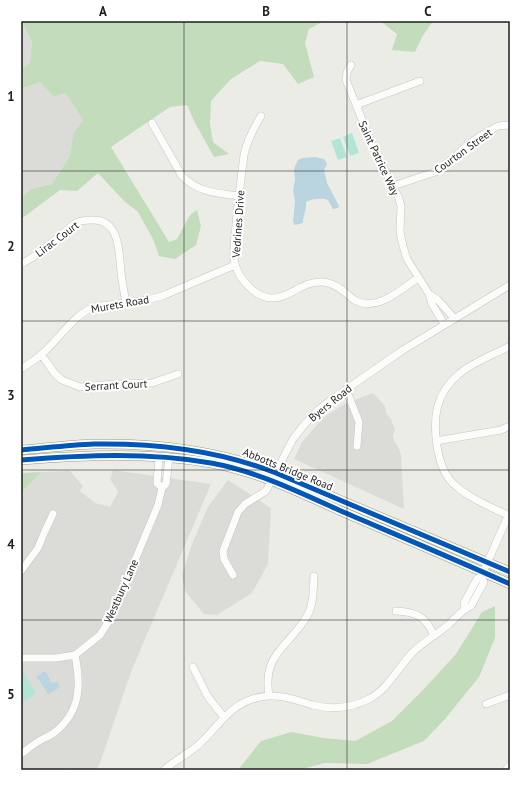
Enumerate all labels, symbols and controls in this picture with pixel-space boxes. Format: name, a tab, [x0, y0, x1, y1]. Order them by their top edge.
text: A	[99, 3, 107, 20]
text: B	[262, 3, 270, 20]
text: C	[424, 3, 432, 20]
text: 1	[7, 88, 15, 105]
street label: Saint Patrice Way	[356, 118, 403, 198]
street label: Courton Street	[431, 125, 495, 177]
street label: Vedrines Drive	[229, 189, 247, 259]
street label: Lirac Court	[32, 218, 82, 260]
text: 2	[7, 238, 15, 255]
street label: Murets Road	[90, 292, 150, 316]
street label: Serrant Court	[84, 376, 148, 394]
street label: Byers Road	[306, 381, 355, 425]
text: 3	[7, 387, 15, 404]
street label: Abbotts Bridge Road	[241, 445, 335, 493]
text: 4	[7, 536, 15, 553]
street label: Westbury Lane	[101, 557, 141, 625]
text: 5	[7, 686, 15, 703]

